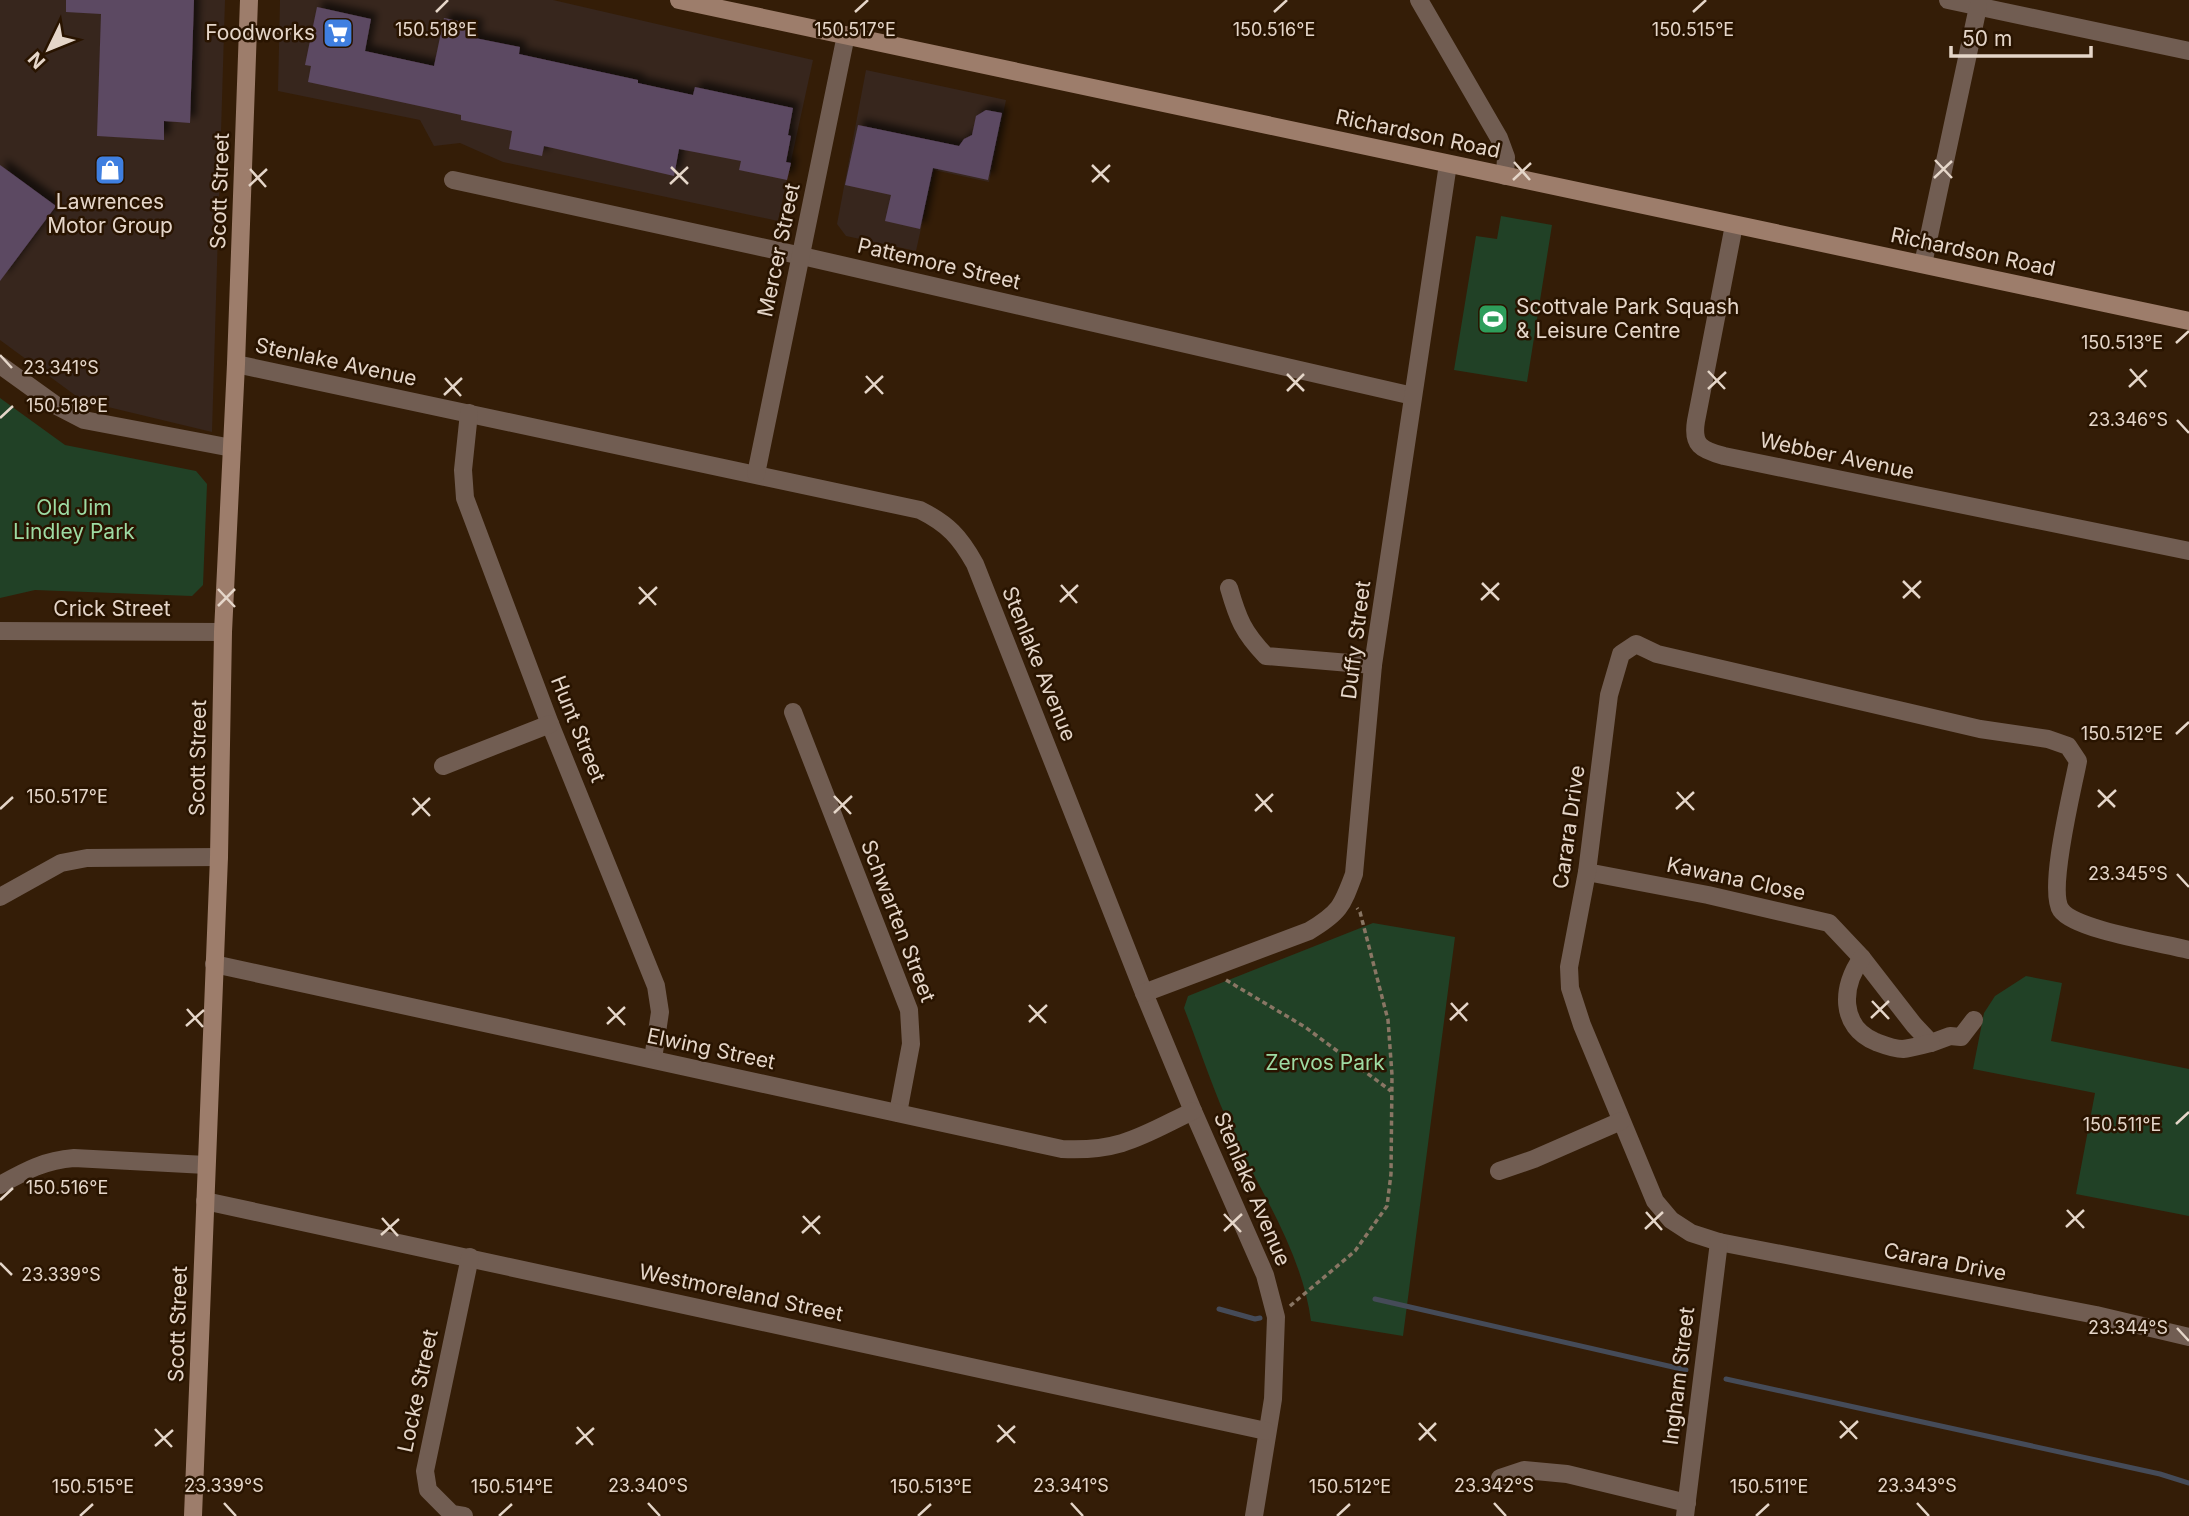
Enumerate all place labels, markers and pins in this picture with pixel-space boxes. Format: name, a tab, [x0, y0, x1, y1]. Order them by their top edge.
supermarket icon: Foodworks	[321, 16, 355, 50]
place label: Foodworks	[205, 20, 315, 45]
shop icon: Lawrences Motor Group	[93, 153, 127, 187]
place label: Lawrences Motor Group	[47, 189, 173, 238]
place label: Scottvale Park Squash & Leisure Centre	[1516, 294, 1739, 343]
sports icon: Scottvale Park Squash & Leisure Centre	[1476, 302, 1510, 336]

